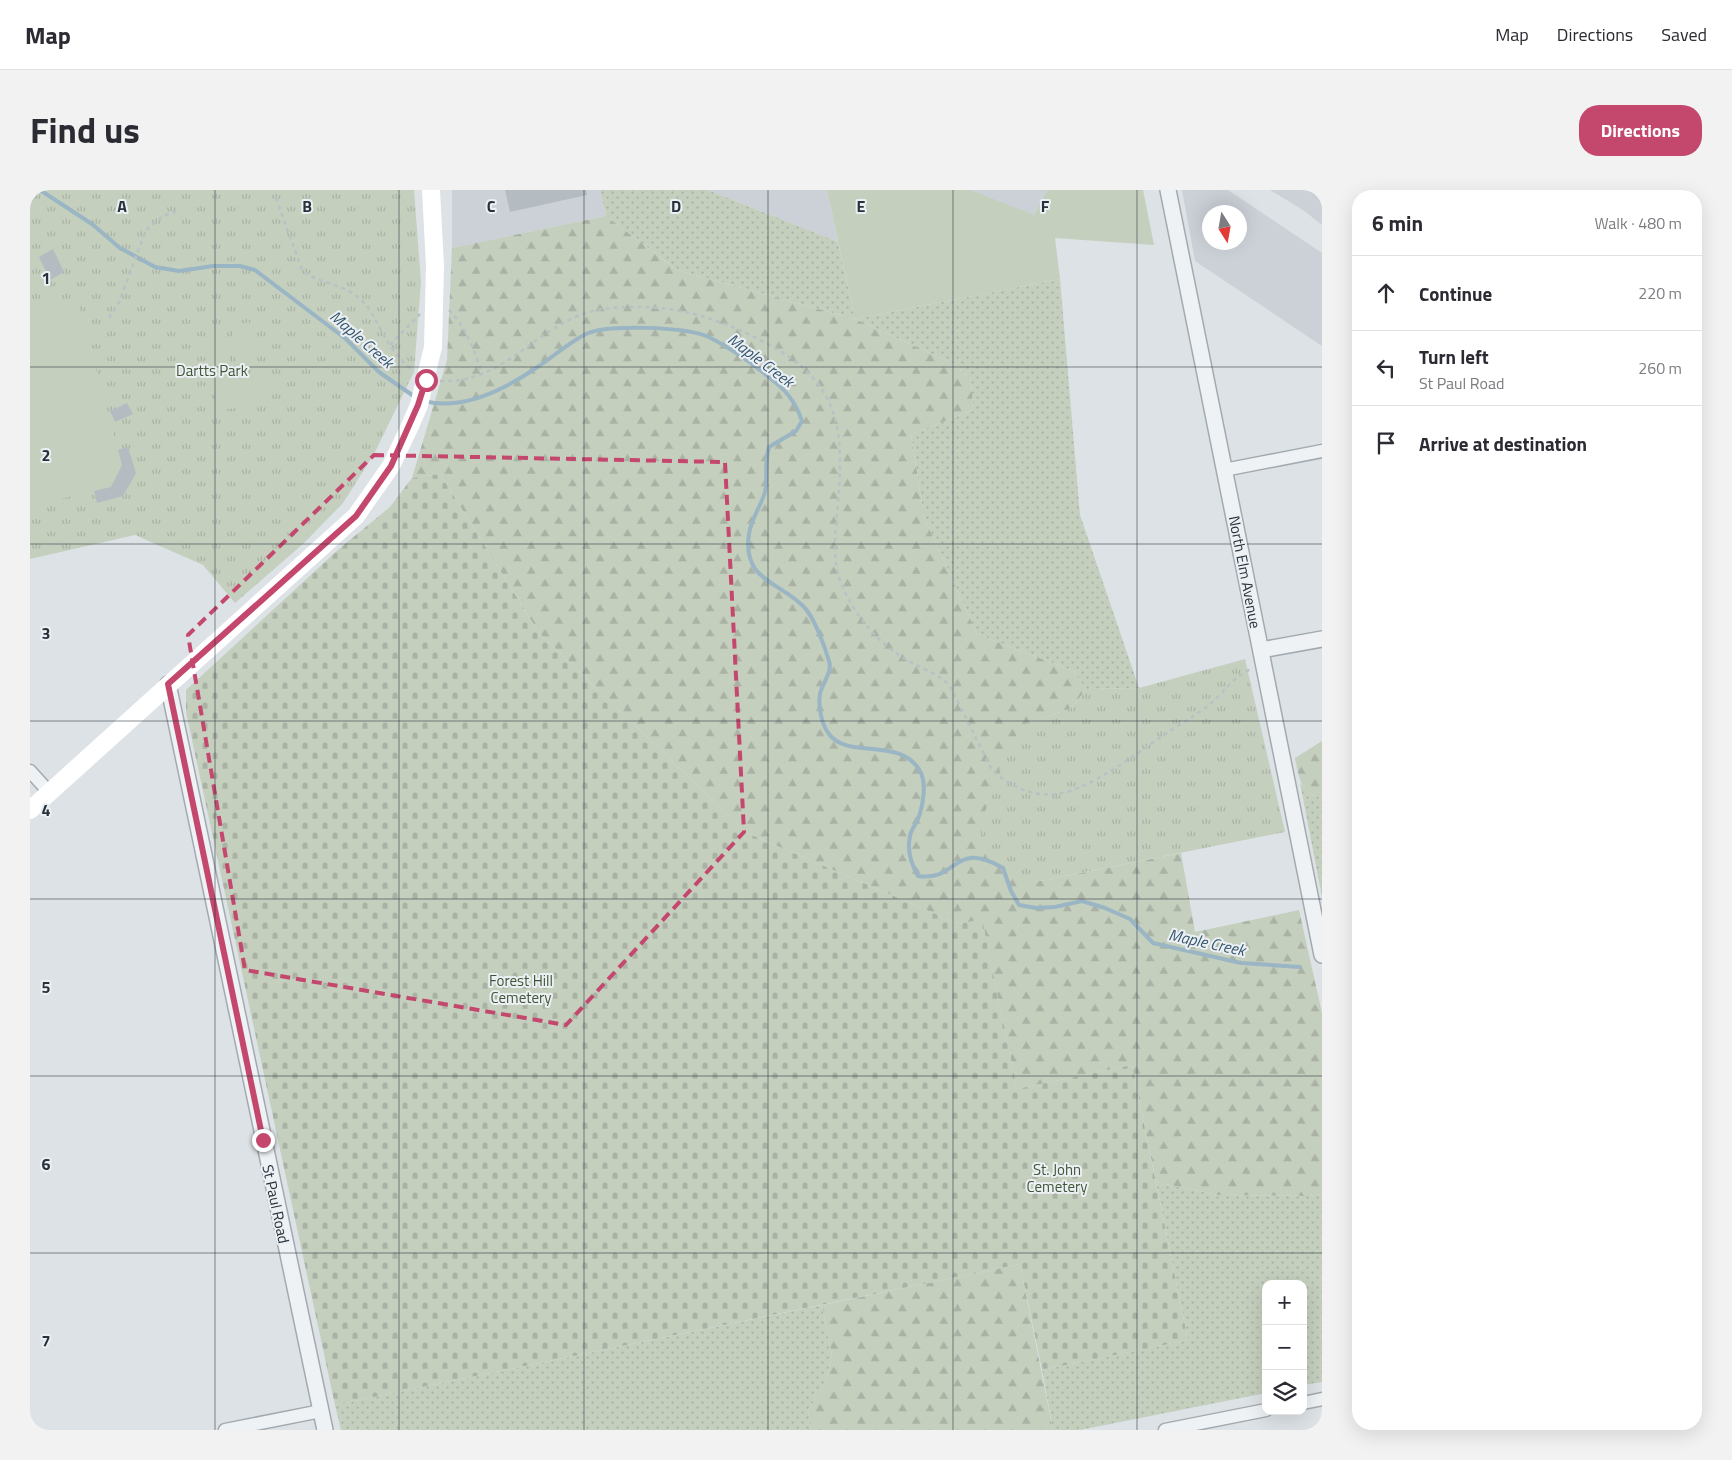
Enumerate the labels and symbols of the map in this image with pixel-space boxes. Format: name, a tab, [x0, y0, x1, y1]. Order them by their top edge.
text: A	[117, 194, 127, 218]
text: B	[302, 194, 312, 218]
text: C	[487, 194, 496, 218]
text: D	[671, 194, 681, 218]
text: E	[857, 194, 866, 218]
text: F	[1041, 194, 1050, 218]
north arrow	[1202, 205, 1247, 250]
text: 1	[42, 266, 50, 290]
water label: Maple Creek	[325, 305, 401, 375]
water label: Maple Creek	[723, 327, 801, 394]
park label: Dartts Park	[176, 359, 248, 382]
route start	[415, 369, 438, 392]
text: 2	[42, 443, 50, 467]
street label: North Elm Avenue	[1223, 514, 1267, 630]
text: 3	[42, 621, 50, 645]
text: 4	[42, 798, 51, 822]
water label: Maple Creek	[1167, 922, 1249, 962]
park label: Forest Hill Cemetery	[489, 969, 553, 1009]
text: 5	[42, 975, 51, 999]
route end	[252, 1129, 275, 1152]
text: 6	[42, 1152, 51, 1176]
park label: St. John Cemetery	[1027, 1158, 1087, 1198]
street label: St Paul Road	[256, 1162, 296, 1246]
text: 7	[42, 1329, 50, 1353]

